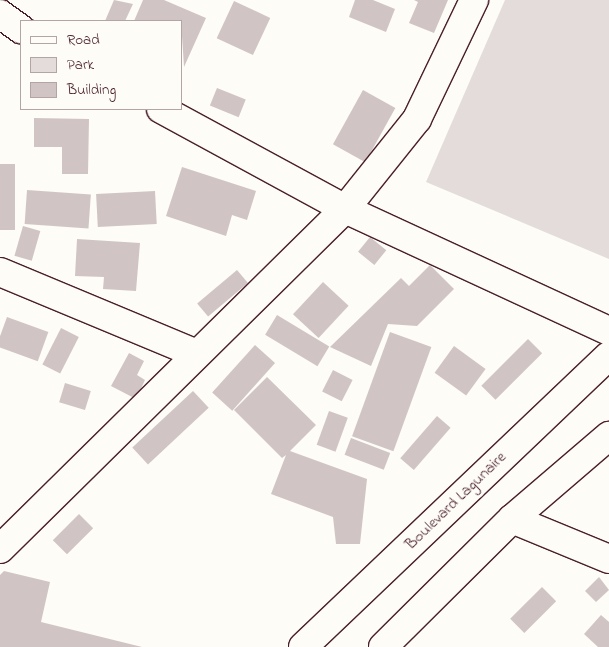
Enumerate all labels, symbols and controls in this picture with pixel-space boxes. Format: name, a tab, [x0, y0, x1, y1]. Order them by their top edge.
legend	[20, 20, 182, 110]
text: Road	[67, 29, 100, 51]
text: Park	[67, 54, 94, 76]
text: Building	[67, 79, 116, 101]
street label: Boulevard Lagunaire	[401, 448, 511, 554]

